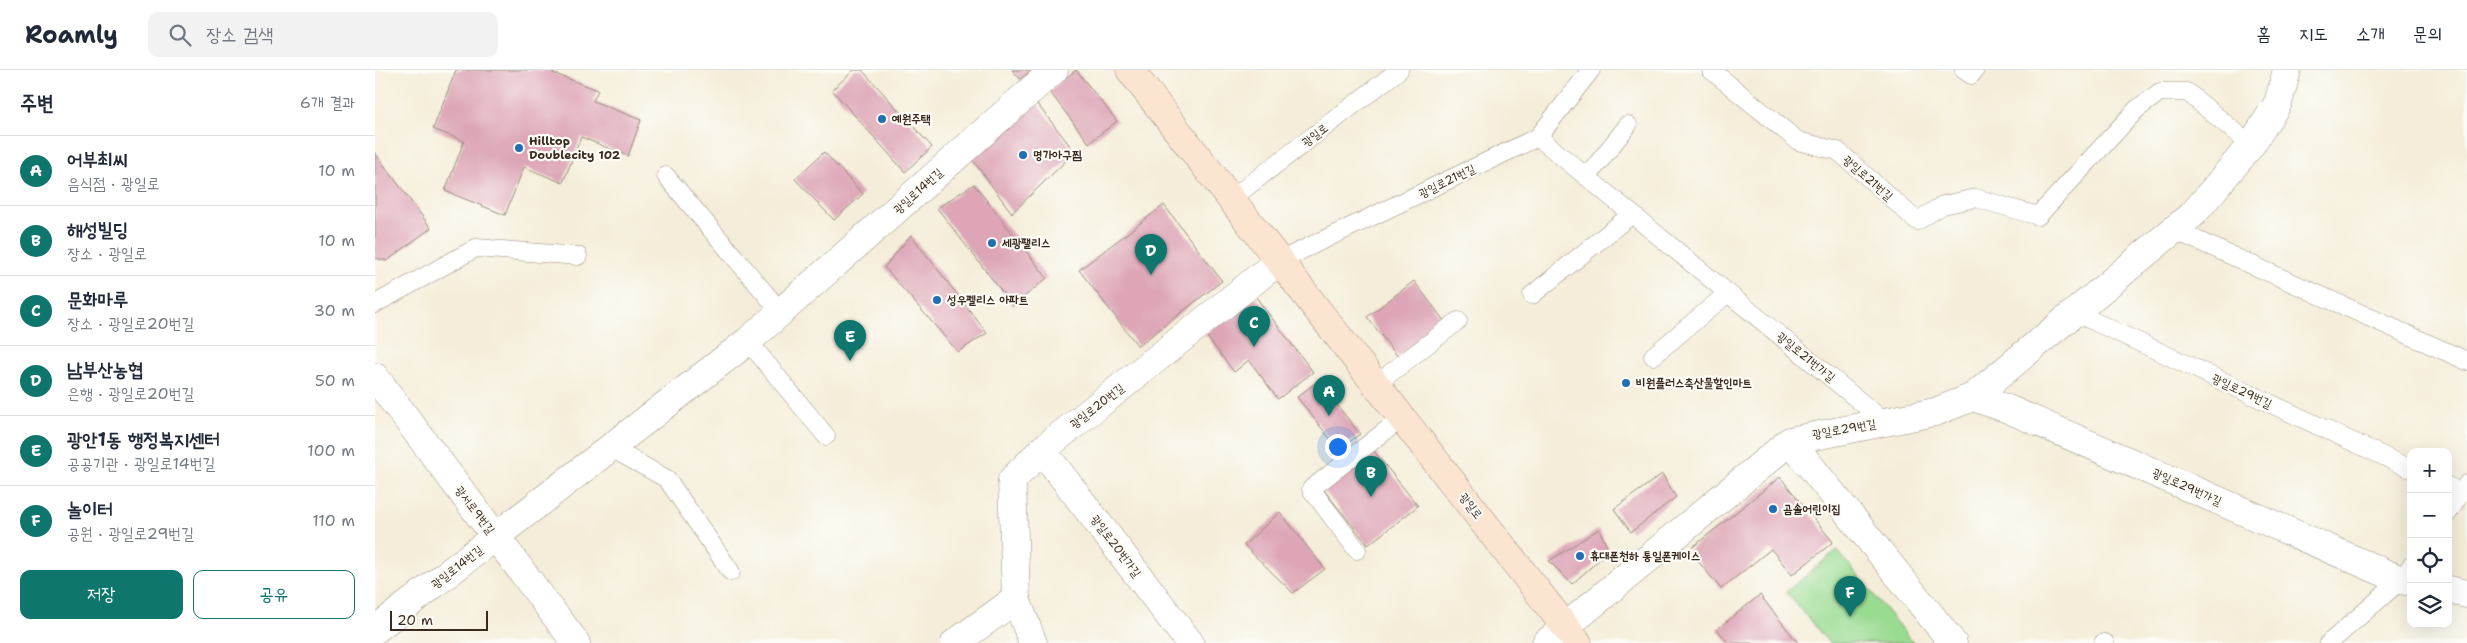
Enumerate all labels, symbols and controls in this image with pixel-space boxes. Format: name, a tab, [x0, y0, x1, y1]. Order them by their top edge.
search box	[148, 12, 498, 57]
text: Roamly	[25, 19, 118, 51]
icon: search	[166, 21, 194, 49]
text: 장소 검색	[206, 22, 274, 47]
text: 홈	[2257, 22, 2271, 46]
text: 지도	[2299, 22, 2328, 46]
text: 소개	[2356, 22, 2385, 46]
text: 문의	[2413, 22, 2442, 46]
text: 주변	[20, 89, 54, 117]
text: 6개 결과	[300, 92, 355, 113]
place label: 예원주택	[891, 111, 931, 127]
marker: 예원주택	[876, 113, 888, 125]
street label: 광일로	[1299, 120, 1331, 150]
place label: Hilltop Doublecity 102	[529, 133, 621, 163]
marker: Hilltop Doublecity 102	[513, 142, 525, 154]
text: 어부최씨	[67, 147, 128, 172]
place label: 명가아구찜	[1033, 147, 1082, 163]
marker: 명가아구찜	[1017, 149, 1029, 161]
street label: 광일로21번길	[1840, 152, 1897, 204]
text: A	[30, 160, 42, 181]
text: 10 m	[318, 160, 355, 181]
street label: 광일로21번길	[1416, 160, 1478, 202]
street label: 광일로14번길	[890, 164, 946, 217]
text: 음식점 · 광일로	[67, 173, 160, 194]
text: 해성빌딩	[67, 217, 128, 242]
text: B	[31, 230, 41, 251]
text: 10 m	[318, 230, 355, 251]
pin: D	[1135, 234, 1167, 275]
place label: 세광팰리스	[1001, 235, 1050, 251]
marker: 세광팰리스	[986, 237, 998, 249]
text: 장소 · 광일로	[67, 243, 147, 264]
text: 문화마루	[67, 287, 128, 312]
place label: 성우펠리스 아파트	[946, 292, 1029, 308]
marker: 성우펠리스 아파트	[931, 294, 943, 306]
text: C	[31, 300, 41, 321]
text: 30 m	[314, 300, 355, 321]
pin: C	[1238, 306, 1270, 347]
text: 장소 · 광일로20번길	[67, 313, 194, 334]
pin: E	[834, 320, 866, 361]
street label: 광일로21번가길	[1773, 329, 1839, 386]
text: 남부산농협	[67, 357, 143, 382]
text: D	[30, 370, 42, 391]
text: 50 m	[315, 370, 355, 391]
street label: 광일로29번길	[2209, 370, 2275, 412]
pin: A	[1313, 375, 1345, 416]
place label: 비원플러스축산물할인마트	[1636, 375, 1752, 391]
marker: 비원플러스축산물할인마트	[1620, 377, 1632, 389]
street label: 광일로20번길	[1067, 380, 1128, 432]
text: 은행 · 광일로20번길	[67, 383, 194, 404]
street label: 광일로29번길	[1811, 415, 1877, 442]
text: 광안1동 행정복지센터	[67, 427, 220, 452]
your location	[1325, 434, 1351, 460]
text: E	[31, 440, 41, 461]
text: 100 m	[307, 440, 355, 461]
map controls	[2407, 448, 2452, 628]
button: +	[2407, 448, 2452, 493]
text: 공공기관 · 광일로14번길	[67, 453, 215, 474]
pin: B	[1355, 456, 1387, 497]
street label: 광일로29번가길	[2150, 465, 2224, 510]
street label: 광서로9번길	[452, 483, 499, 538]
street label: 광일로	[1456, 490, 1486, 522]
button: −	[2407, 493, 2452, 538]
text: 놀이터	[67, 497, 113, 522]
place label: 곰솔어린이집	[1783, 501, 1841, 517]
marker: 곰솔어린이집	[1767, 503, 1779, 515]
text: F	[31, 510, 41, 531]
text: 110 m	[312, 510, 355, 531]
street label: 광일로20번가길	[1087, 511, 1145, 581]
text: 공원 · 광일로29번길	[67, 523, 194, 544]
button: locate	[2407, 538, 2452, 583]
street label: 광일로14번길	[428, 542, 486, 592]
place label: 휴대폰천하 통일폰케이스	[1590, 548, 1700, 564]
marker: 휴대폰천하 통일폰케이스	[1574, 550, 1586, 562]
button: 저장	[20, 570, 183, 619]
button: 공유	[193, 570, 355, 619]
pin: F	[1834, 576, 1866, 617]
button: layers	[2407, 583, 2452, 628]
scale bar	[390, 608, 487, 631]
text: 20 m	[397, 611, 433, 629]

